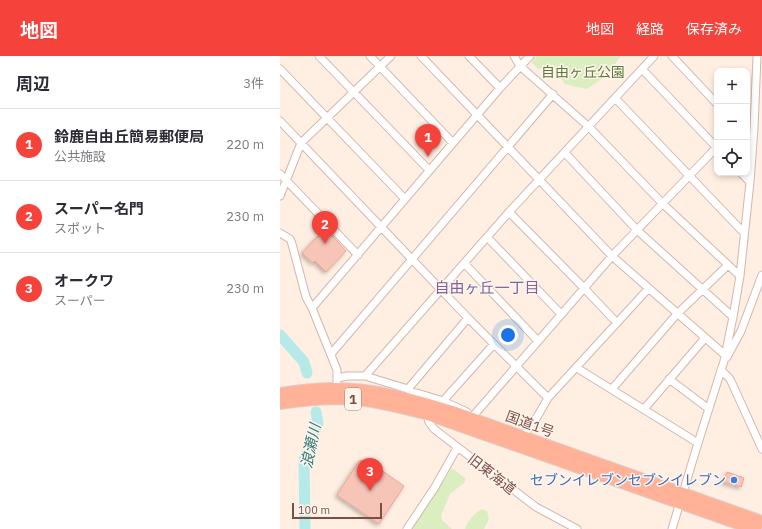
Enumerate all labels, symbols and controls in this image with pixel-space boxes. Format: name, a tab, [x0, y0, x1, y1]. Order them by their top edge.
text: 地図	[20, 18, 58, 42]
text: 地図	[586, 20, 614, 38]
text: 経路	[636, 20, 664, 38]
text: 保存済み	[686, 20, 742, 38]
park label: 自由ヶ丘公園	[541, 63, 625, 81]
map controls	[714, 68, 750, 176]
button: +	[714, 68, 750, 104]
text: 周辺	[16, 73, 50, 95]
text: 3件	[243, 75, 264, 92]
button: −	[714, 104, 750, 140]
pin: 1	[415, 124, 441, 157]
text: 鈴鹿自由丘簡易郵便局	[54, 127, 204, 146]
text: 1	[25, 136, 33, 153]
text: 220 m	[226, 136, 264, 153]
button: locate	[714, 140, 750, 176]
text: 公共施設	[54, 148, 106, 165]
text: スーパー名門	[54, 199, 144, 218]
text: 2	[25, 208, 33, 225]
text: 230 m	[226, 208, 264, 225]
pin: 2	[312, 211, 338, 244]
text: スポット	[54, 220, 106, 237]
text: オークワ	[54, 271, 114, 290]
district label: 自由ヶ丘一丁目	[434, 278, 540, 297]
text: 3	[25, 280, 33, 297]
text: 230 m	[226, 280, 264, 297]
text: スーパー	[54, 292, 106, 309]
your location	[498, 325, 518, 345]
road number: 1	[345, 388, 361, 410]
street label: 国道1号	[503, 407, 557, 441]
water label: 浪瀬川	[297, 420, 325, 470]
street label: 旧東海道	[464, 450, 520, 498]
pin: 3	[357, 458, 383, 491]
place label: セブンイレブンセブンイレブン	[530, 471, 726, 489]
marker: セブンイレブンセブンイレブン	[729, 475, 739, 485]
scale bar	[292, 501, 382, 520]
text: 100 m	[298, 503, 330, 517]

